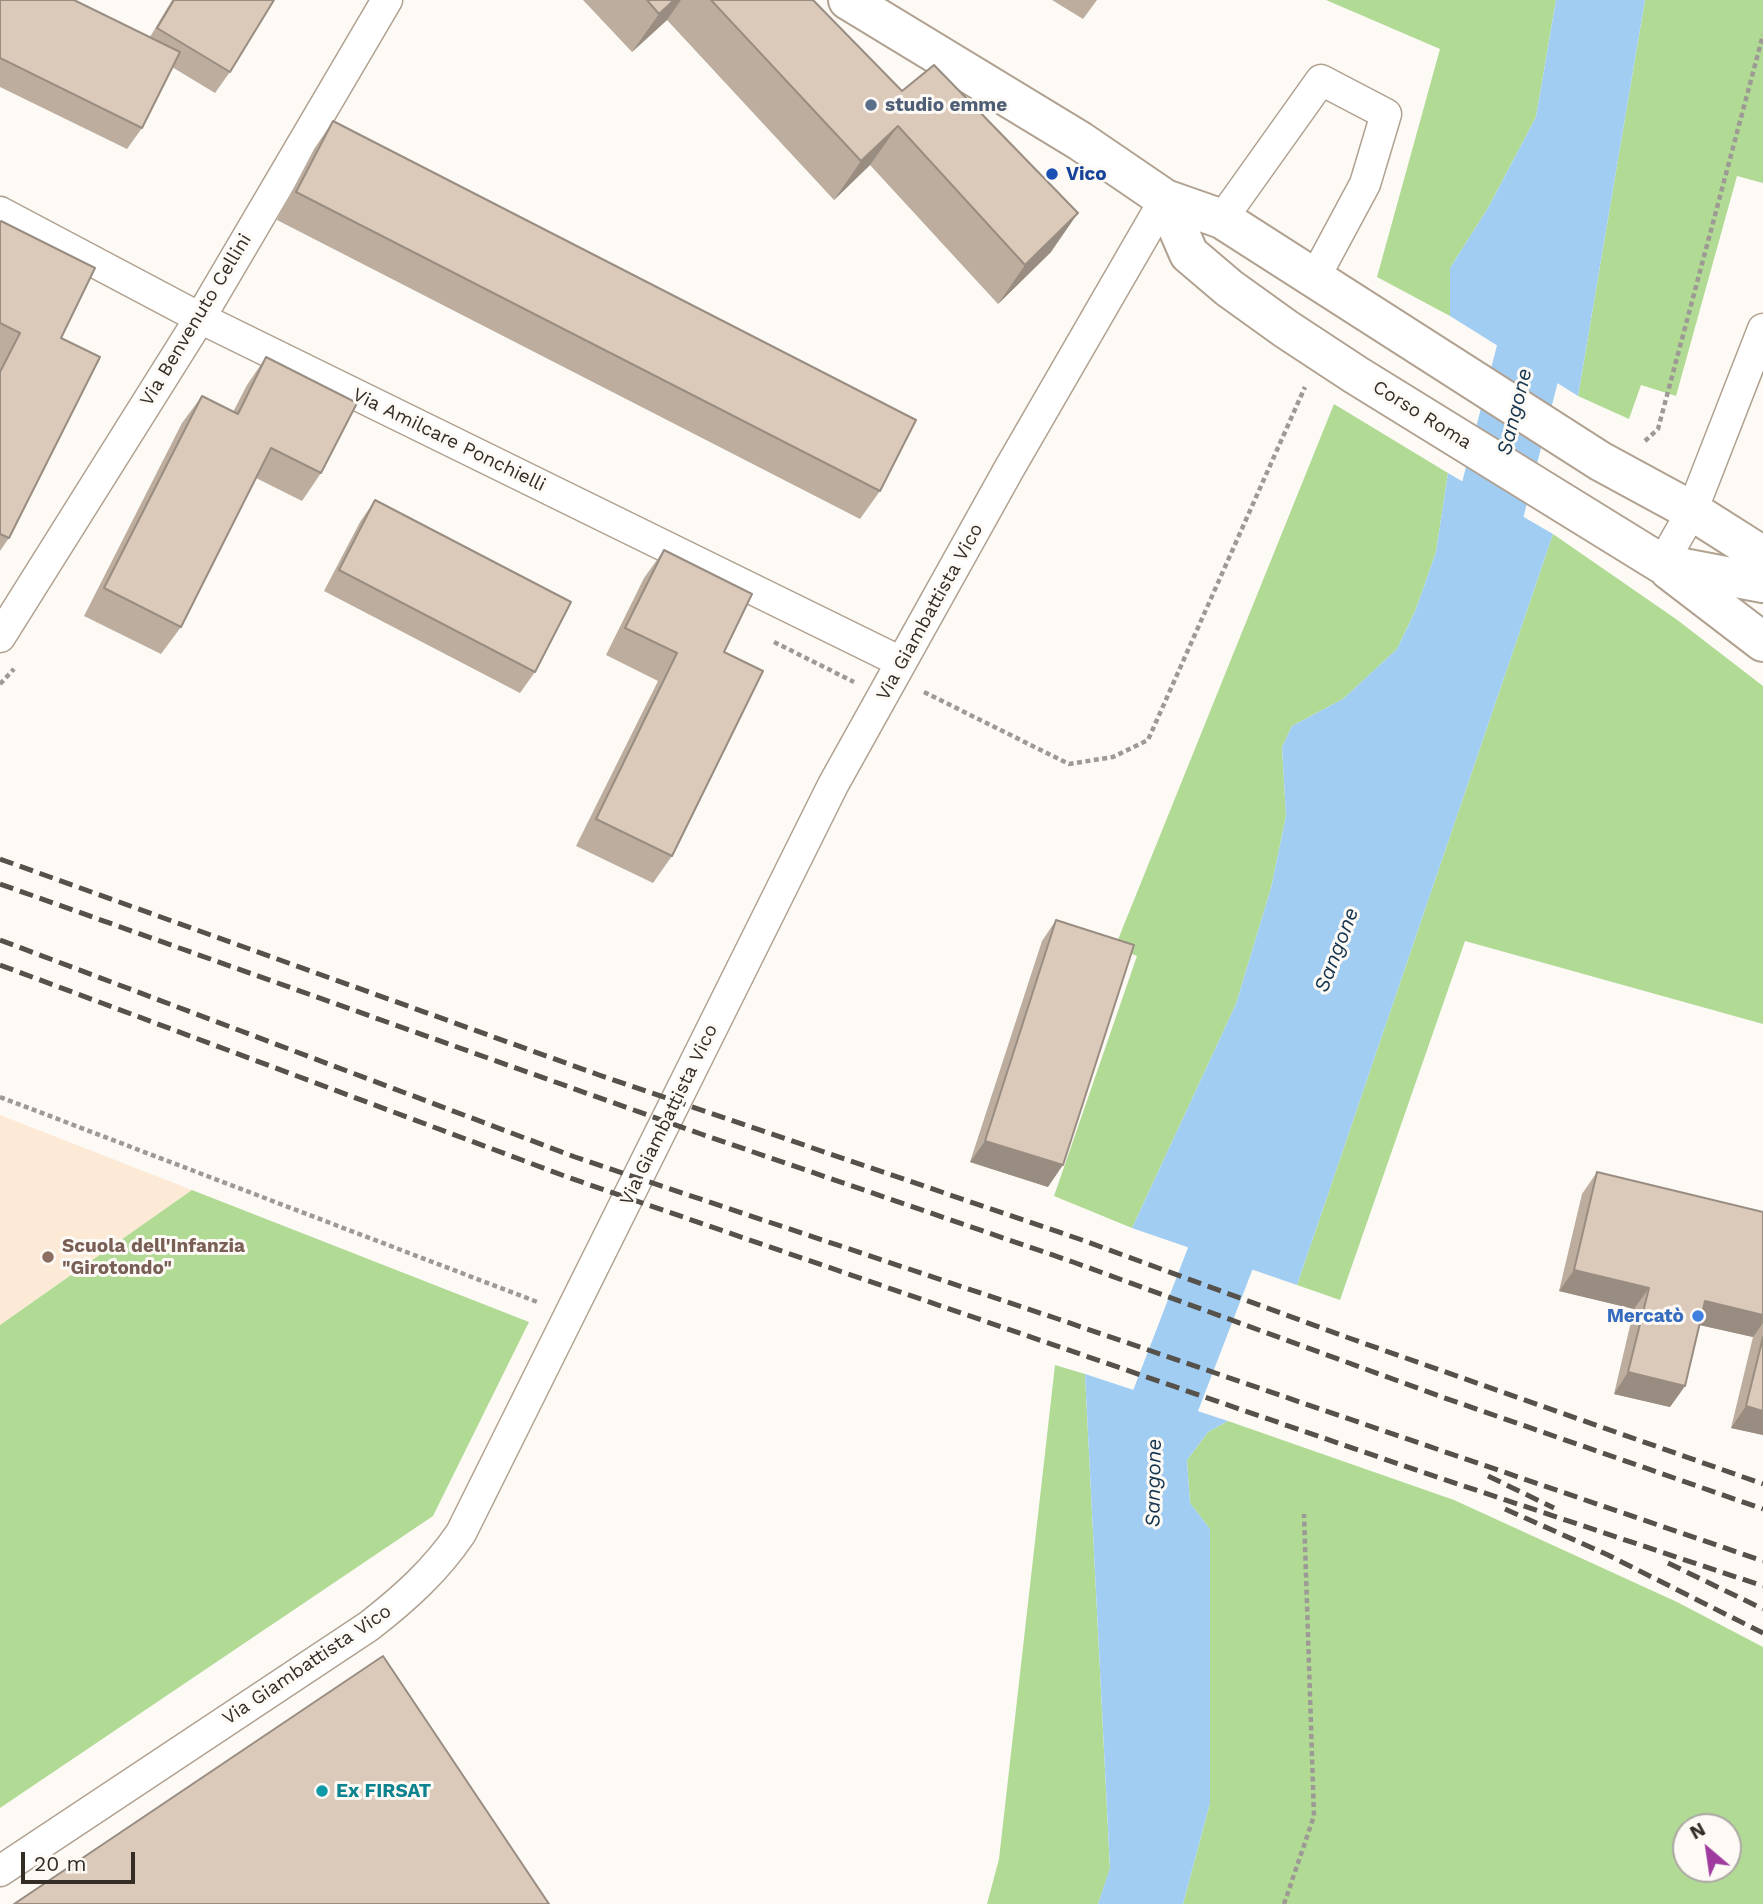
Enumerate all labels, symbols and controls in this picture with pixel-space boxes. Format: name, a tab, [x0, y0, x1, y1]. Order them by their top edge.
place label: studio emme	[885, 94, 1007, 116]
marker: studio emme	[863, 97, 879, 113]
place label: Vico	[1066, 163, 1107, 185]
marker: Vico	[1044, 166, 1060, 182]
street label: Via Benvenuto Cellini	[135, 230, 257, 410]
water label: Sangone	[1492, 366, 1538, 458]
street label: Corso Roma	[1368, 376, 1476, 454]
street label: Via Amilcare Ponchielli	[349, 383, 549, 497]
street label: Via Giambattista Vico	[872, 519, 988, 705]
water label: Sangone	[1309, 904, 1365, 996]
street label: Via Giambattista Vico	[615, 1021, 723, 1209]
place label: Scuola dell'Infanzia "Girotondo"	[62, 1235, 245, 1279]
marker: Scuola dell'Infanzia "Girotondo"	[40, 1249, 56, 1265]
place label: Mercatò	[1607, 1305, 1684, 1327]
marker: Mercatò	[1690, 1308, 1706, 1324]
water label: Sangone	[1141, 1438, 1167, 1528]
street label: Via Giambattista Vico	[218, 1600, 396, 1730]
place label: Ex FIRSAT	[336, 1780, 431, 1802]
marker: Ex FIRSAT	[314, 1783, 330, 1799]
north arrow	[1672, 1813, 1742, 1883]
text: N	[1686, 1817, 1709, 1844]
scale bar	[24, 1838, 138, 1882]
text: 20 m	[34, 1851, 86, 1876]

